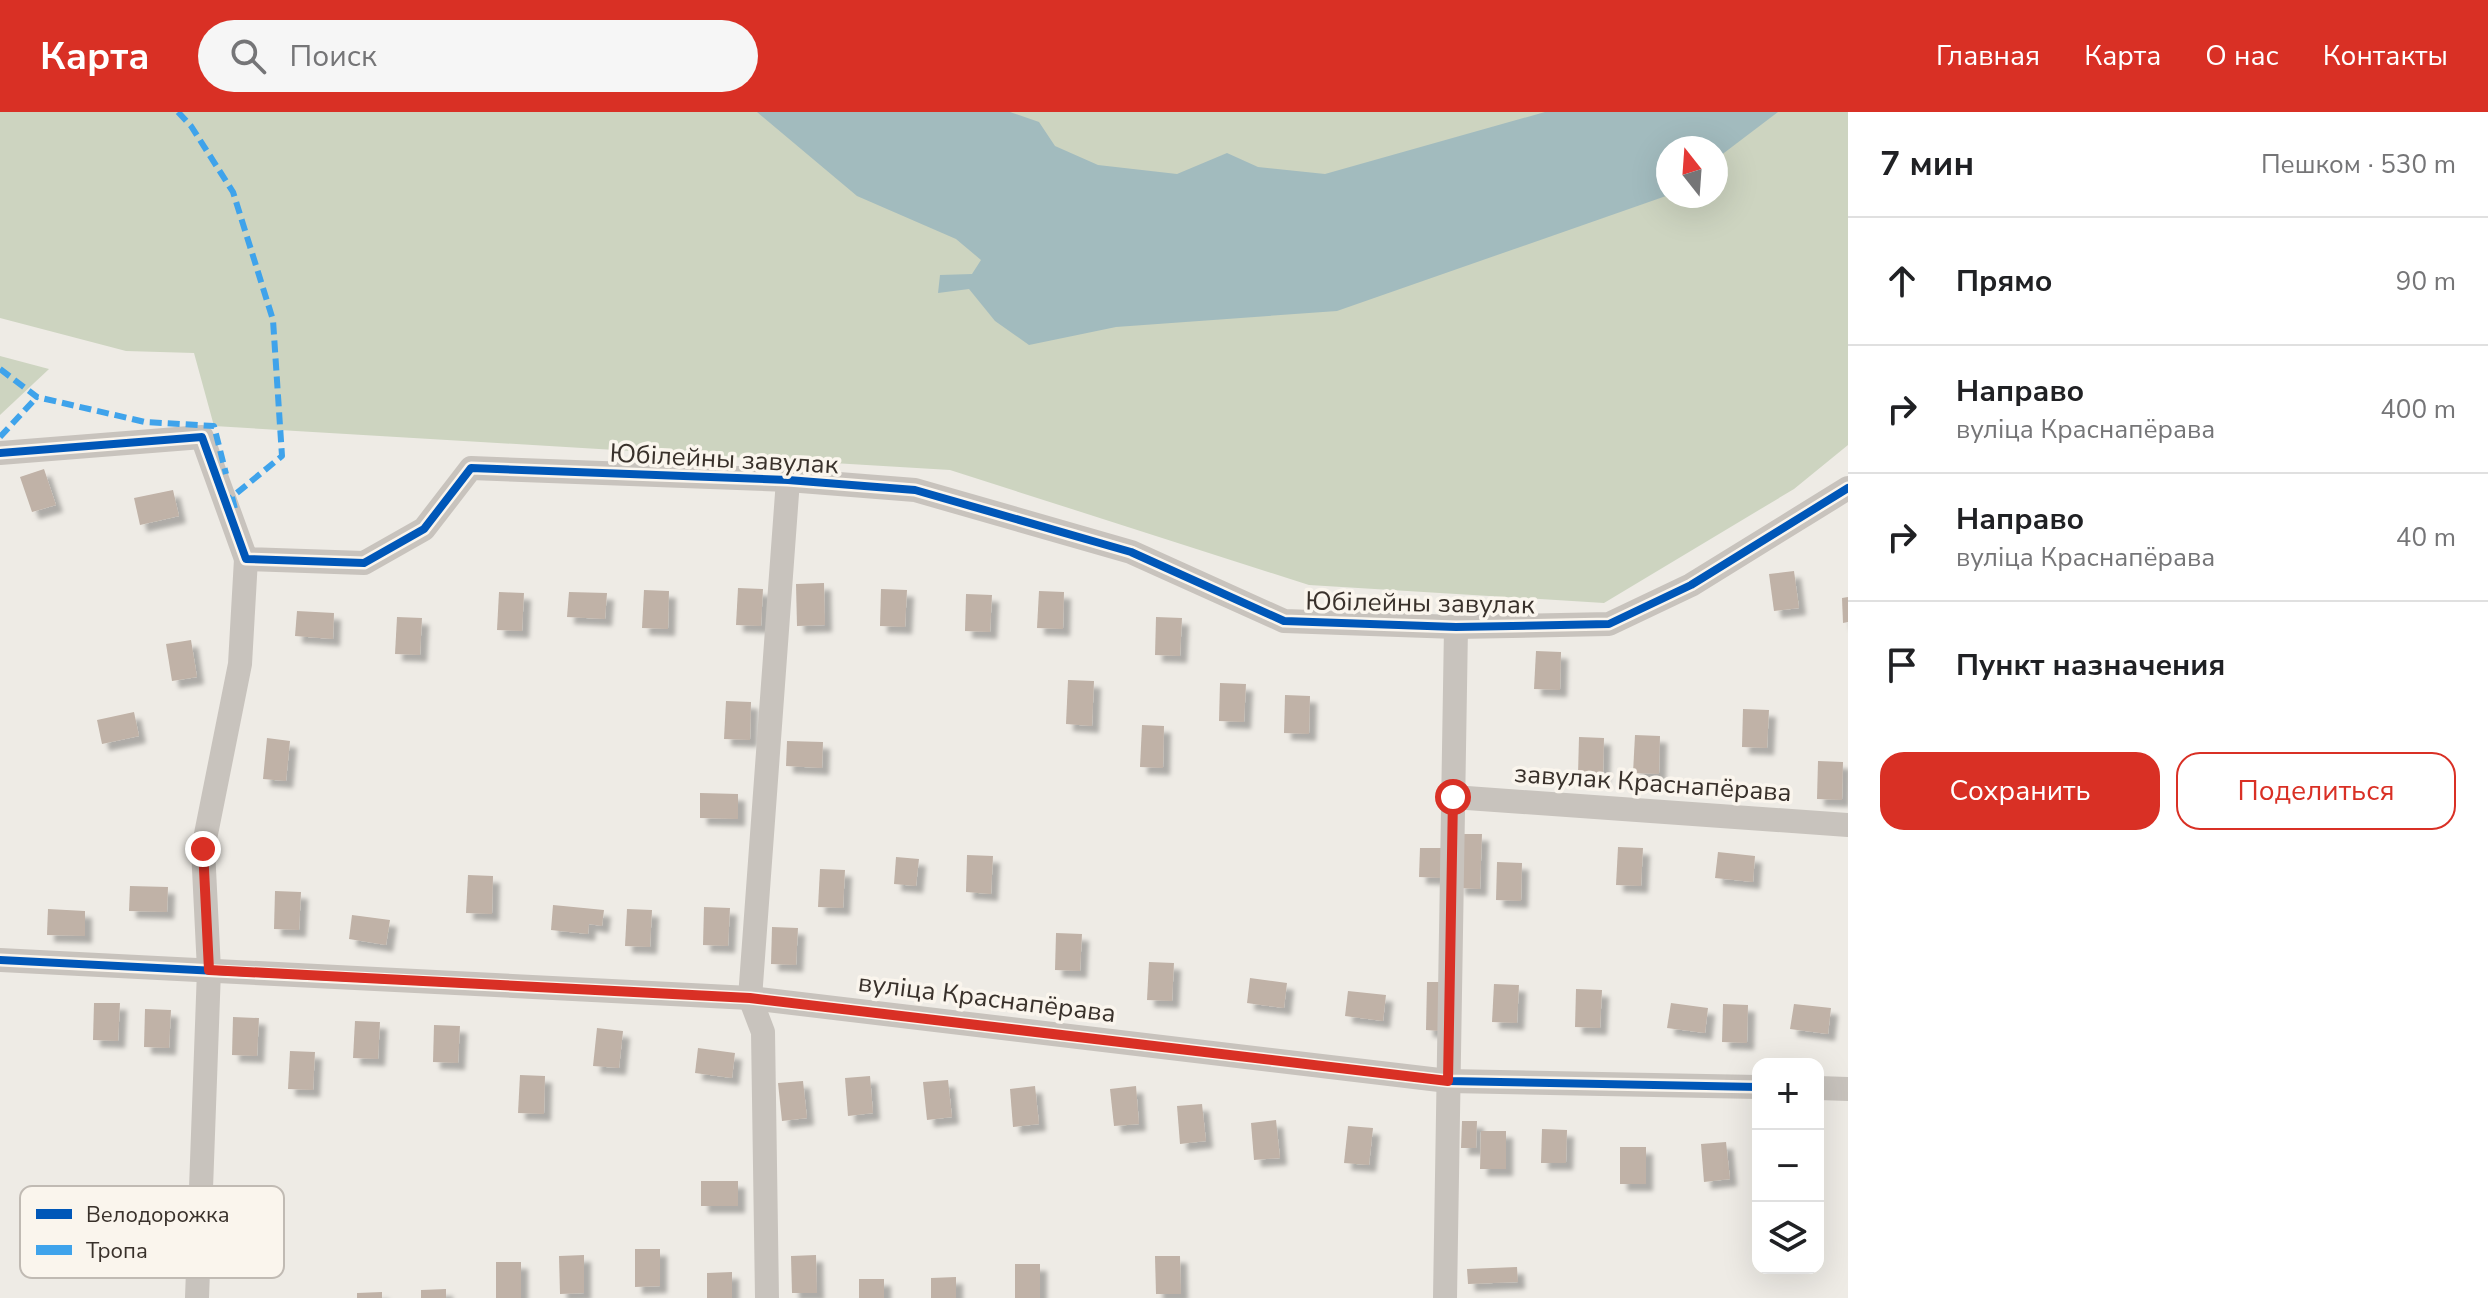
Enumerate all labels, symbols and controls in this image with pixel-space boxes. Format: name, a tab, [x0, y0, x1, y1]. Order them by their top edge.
search box	[198, 20, 758, 92]
text: Карта	[40, 31, 150, 82]
icon: search	[226, 34, 270, 78]
text: Поиск	[290, 36, 377, 77]
text: Главная	[1936, 37, 2040, 75]
text: Карта	[2084, 37, 2161, 75]
text: О нас	[2205, 37, 2279, 75]
text: Контакты	[2323, 37, 2448, 75]
north arrow	[1656, 136, 1728, 208]
text: 7 мин	[1880, 141, 1974, 187]
text: Пешком · 530 m	[2261, 147, 2456, 182]
icon: ahead	[1880, 259, 1924, 303]
text: Прямо	[1956, 261, 2053, 302]
text: 90 m	[2396, 264, 2456, 299]
text: Направо	[1956, 371, 2084, 412]
icon: right	[1880, 387, 1924, 431]
text: 400 m	[2380, 392, 2456, 427]
text: вуліца Краснапёрава	[1956, 412, 2215, 447]
street label: Юбілейны завулак	[609, 436, 840, 482]
text: Направо	[1956, 499, 2084, 540]
icon: right	[1880, 515, 1924, 559]
text: 40 m	[2396, 520, 2456, 555]
text: вуліца Краснапёрава	[1956, 540, 2215, 575]
street label: Юбілейны завулак	[1305, 584, 1535, 623]
icon: arrive	[1880, 643, 1924, 687]
text: Пункт назначения	[1956, 645, 2225, 686]
button: Сохранить	[1880, 752, 2160, 830]
button: Поделиться	[2176, 752, 2456, 830]
street label: завулак Краснапёрава	[1513, 756, 1793, 810]
route start	[1435, 779, 1471, 815]
route end	[185, 831, 221, 867]
street label: вуліца Краснапёрава	[856, 965, 1118, 1031]
map controls	[1752, 1058, 1824, 1274]
button: +	[1752, 1058, 1824, 1130]
button: −	[1752, 1130, 1824, 1202]
legend	[20, 1186, 284, 1278]
text: Велодорожка	[86, 1200, 230, 1230]
button: layers	[1752, 1202, 1824, 1274]
text: Тропа	[86, 1236, 148, 1266]

